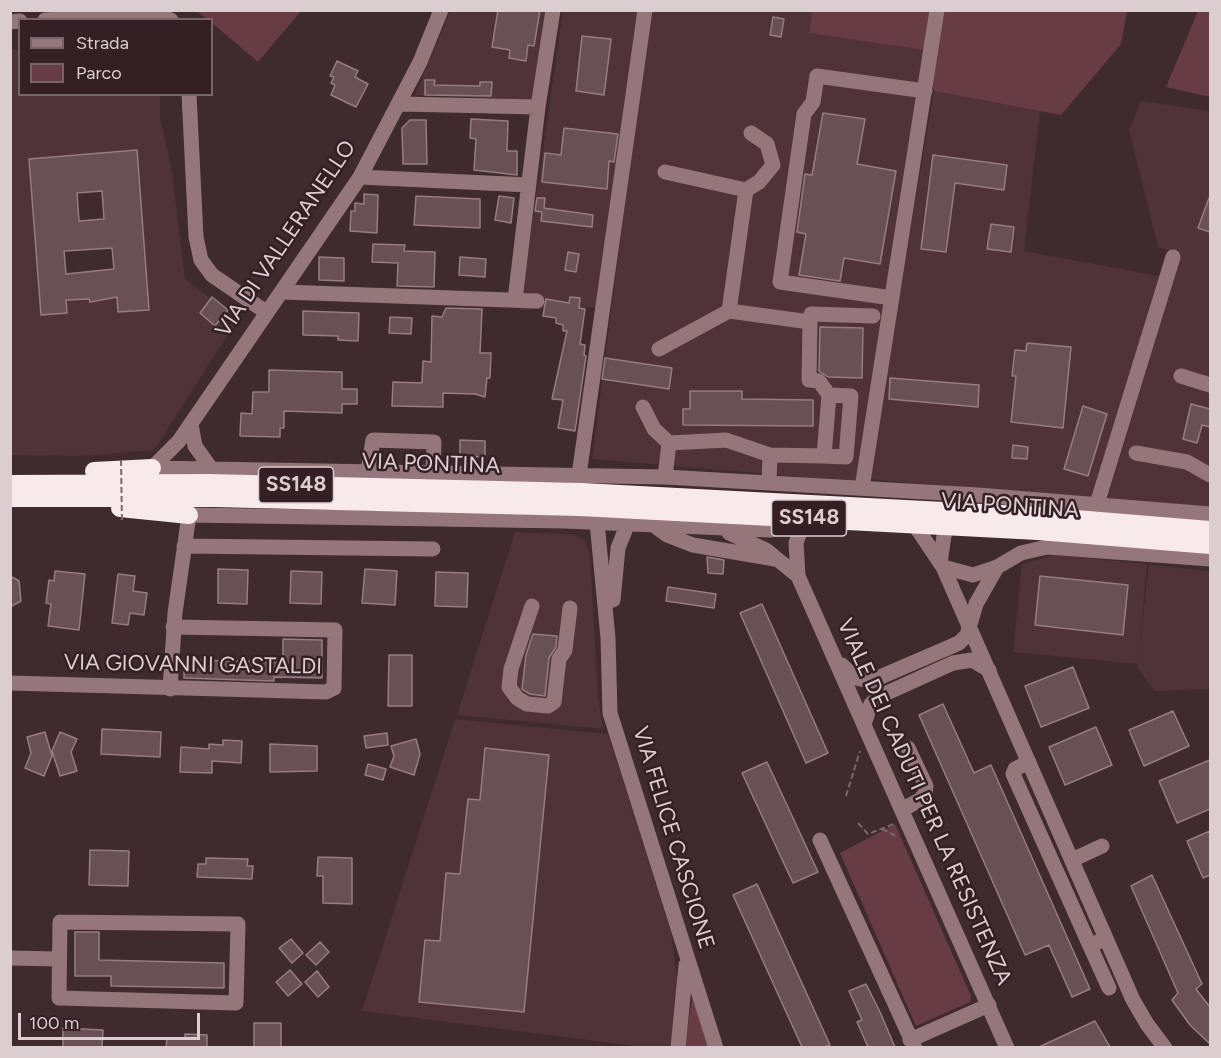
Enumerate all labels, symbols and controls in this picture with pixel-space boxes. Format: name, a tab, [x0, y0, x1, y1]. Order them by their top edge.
legend	[18, 18, 213, 96]
text: Strada	[76, 32, 129, 54]
text: Parco	[76, 62, 122, 84]
street label: VIA DI VALLERANELLO	[210, 136, 362, 342]
street label: VIA PONTINA	[361, 448, 501, 480]
road number: SS148	[258, 467, 334, 503]
street label: VIA PONTINA	[940, 488, 1080, 524]
road number: SS148	[772, 500, 846, 536]
street label: VIALE DEI CADUTI PER LA RESISTENZA	[831, 615, 1017, 989]
street label: VIA GIOVANNI GASTALDI	[64, 650, 322, 680]
street label: VIA FELICE CASCIONE	[627, 723, 719, 953]
scale bar	[21, 1001, 202, 1039]
text: 100 m	[29, 1012, 79, 1034]

